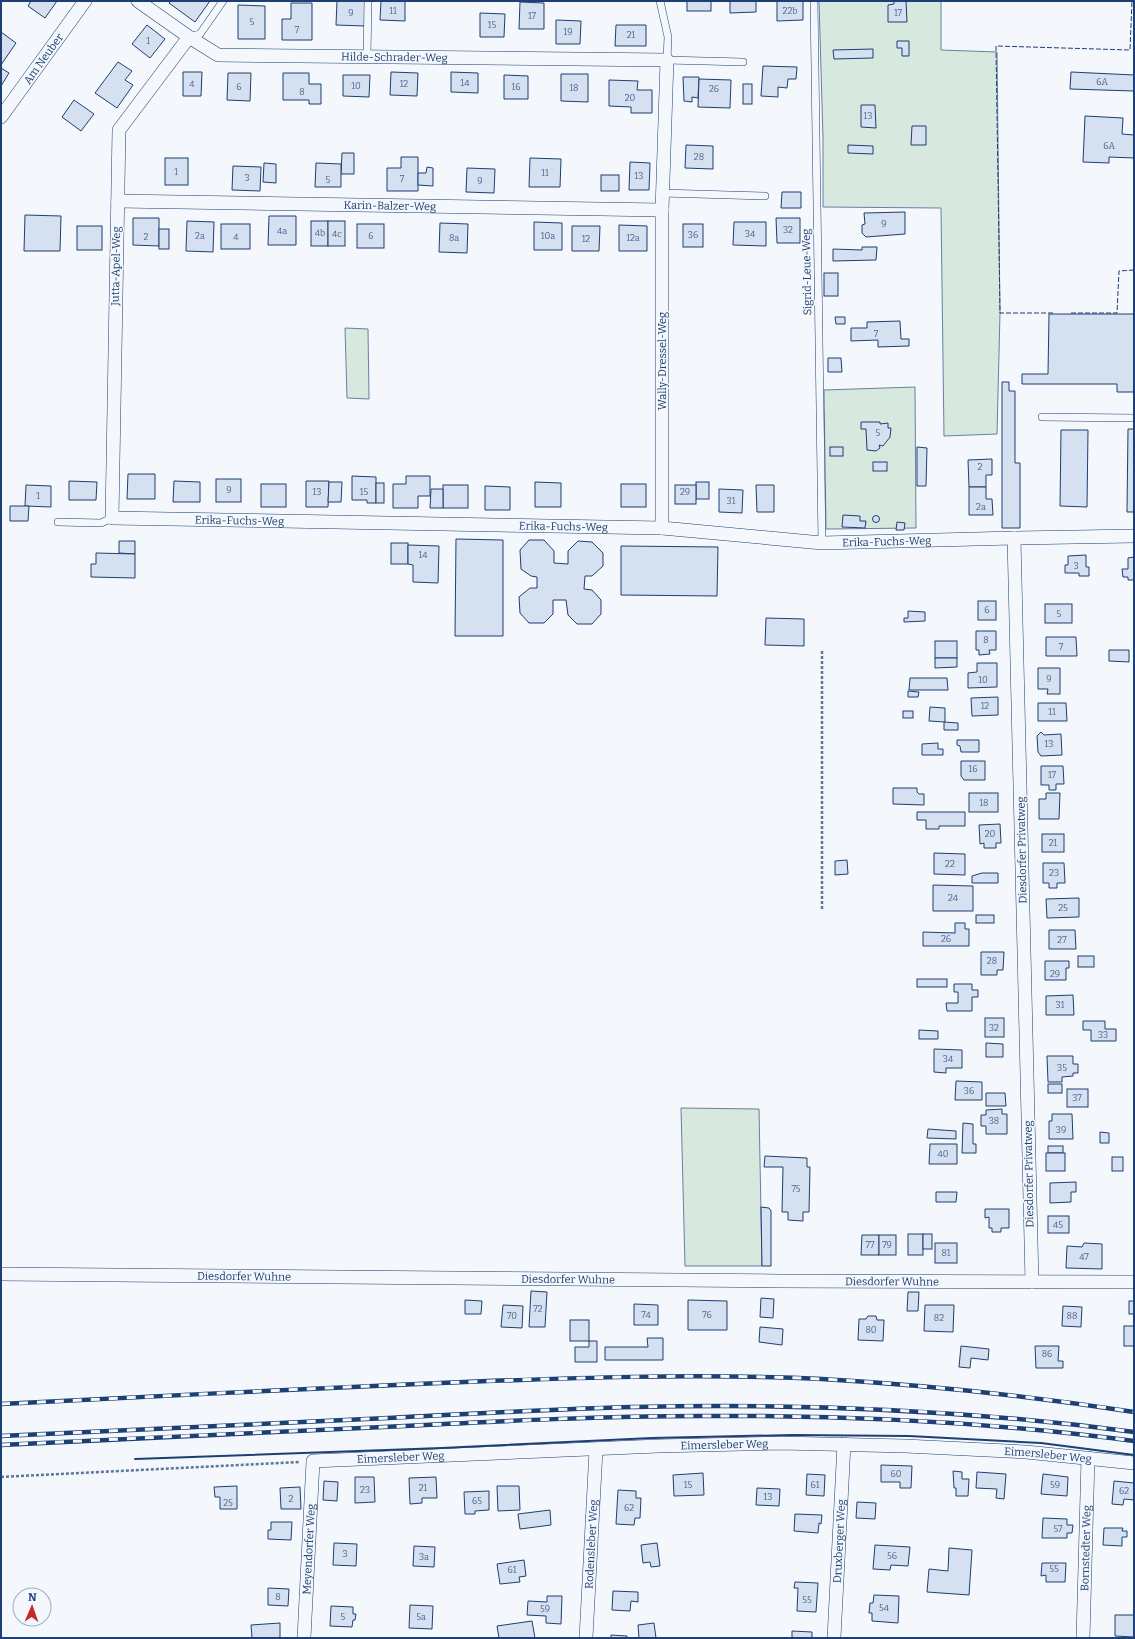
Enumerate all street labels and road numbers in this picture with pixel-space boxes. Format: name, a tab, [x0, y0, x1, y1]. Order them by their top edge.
street label: Am Neuber	[21, 31, 66, 86]
street label: Hilde-Schrader-Weg	[341, 50, 448, 64]
street label: Karin-Balzer-Weg	[344, 198, 436, 213]
street label: Jutta-Apel-Weg	[109, 226, 123, 307]
street label: Sigrid-Leue-Weg	[800, 228, 814, 316]
street label: Wally-Dressel-Weg	[656, 312, 669, 410]
street label: Erika-Fuchs-Weg	[195, 513, 284, 528]
street label: Erika-Fuchs-Weg	[519, 519, 608, 534]
street label: Erika-Fuchs-Weg	[842, 534, 932, 549]
street label: Diesdorfer Privatweg	[1015, 796, 1029, 904]
street label: Diesdorfer Privatweg	[1022, 1120, 1036, 1228]
street label: Diesdorfer Wuhne	[197, 1269, 291, 1283]
street label: Diesdorfer Wuhne	[521, 1272, 615, 1286]
street label: Diesdorfer Wuhne	[845, 1275, 939, 1288]
street label: Eimersleber Weg	[680, 1437, 769, 1452]
street label: Eimersleber Weg	[1004, 1444, 1092, 1465]
street label: Eimersleber Weg	[357, 1449, 445, 1466]
street label: Rodensleber Weg	[582, 1499, 600, 1589]
street label: Druxberger Weg	[830, 1499, 848, 1583]
street label: Meyendorfer Weg	[300, 1503, 317, 1595]
street label: Bornstedter Weg	[1078, 1505, 1093, 1591]

